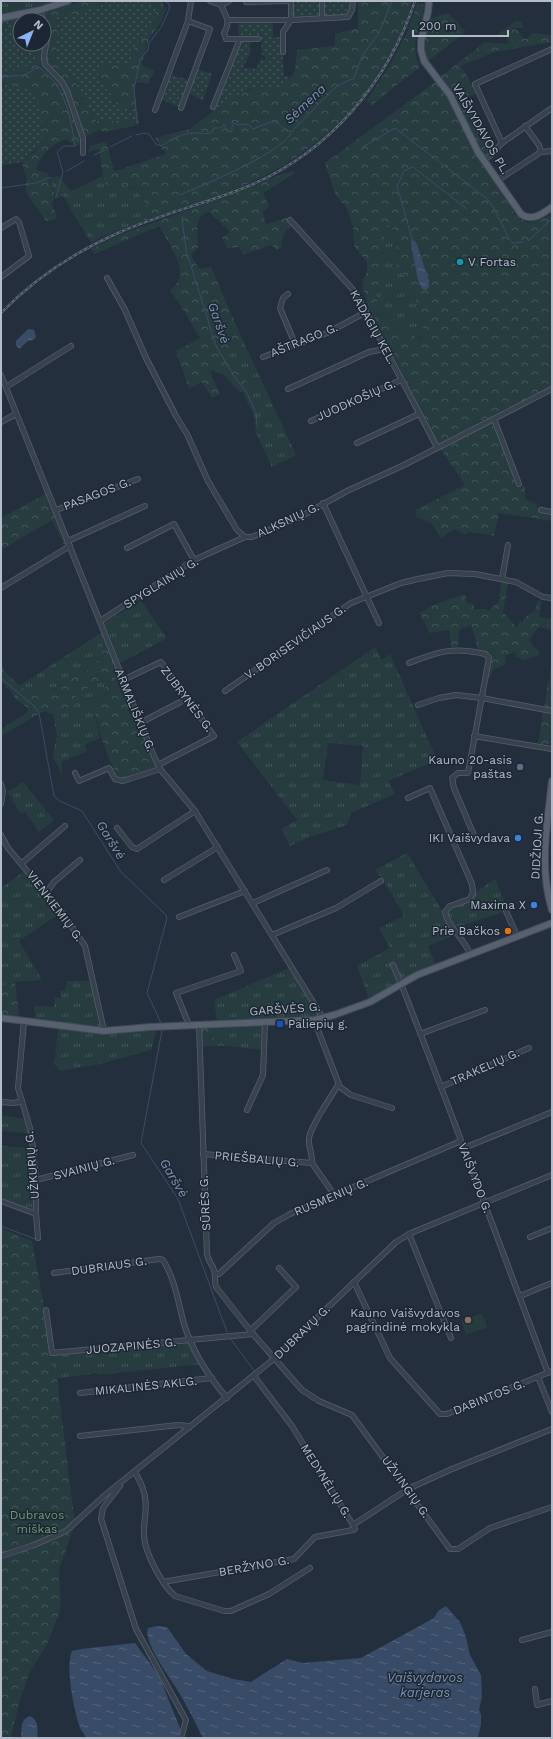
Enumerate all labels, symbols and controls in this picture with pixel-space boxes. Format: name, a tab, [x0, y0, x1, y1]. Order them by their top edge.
north arrow	[12, 12, 52, 52]
scale bar	[413, 12, 508, 38]
text: N	[31, 18, 46, 33]
text: 200 m	[419, 19, 456, 33]
water label: Sėmena	[281, 81, 329, 127]
street label: VAIŠVYDAVOS PL.	[449, 81, 513, 177]
place label: V Fortas	[468, 255, 516, 269]
marker: V Fortas	[455, 257, 465, 267]
street label: KADAGIŲ KEL.	[347, 288, 399, 366]
water label: Garšvė	[205, 300, 233, 346]
street label: AŠTRAGO G.	[268, 320, 340, 360]
street label: JUODKOŠIŲ G.	[314, 376, 398, 424]
street label: PASAGOS G.	[61, 475, 133, 513]
street label: ALKSNIŲ G.	[255, 499, 321, 541]
street label: SPYGLAINIŲ G.	[121, 554, 201, 612]
street label: V. BORISEVIČIAUS G.	[242, 602, 348, 682]
street label: ZUBRYNĖS G.	[158, 663, 216, 735]
street label: ARMALIŠKIŲ G.	[112, 666, 158, 754]
place label: Kauno 20-asis paštas	[428, 753, 512, 781]
marker: Kauno 20-asis paštas	[515, 762, 525, 772]
street label: DIDŽIOJI G.	[528, 812, 546, 880]
water label: Garšvė	[93, 818, 129, 862]
place label: IKI Vaišvydava	[429, 831, 510, 845]
marker: IKI Vaišvydava	[513, 833, 523, 843]
street label: VIENKIEMIŲ G.	[24, 868, 86, 944]
place label: Maxima X	[470, 898, 526, 912]
marker: Maxima X	[529, 900, 539, 910]
place label: Prie Bačkos	[432, 924, 500, 938]
marker: Prie Bačkos	[503, 926, 513, 936]
street label: GARŠVĖS G.	[249, 1000, 321, 1018]
place label: Paliepių g.	[288, 1017, 348, 1031]
marker: Paliepių g.	[275, 1019, 285, 1029]
street label: TRAKELIŲ G.	[448, 1046, 522, 1088]
street label: UŽKURIŲ G.	[22, 1130, 42, 1200]
street label: VAIŠVYDO G.	[455, 1141, 495, 1215]
street label: PRIEŠBALIŲ G.	[214, 1148, 300, 1170]
street label: SVAINIŲ G.	[52, 1153, 116, 1183]
water label: Garšvė	[157, 1156, 191, 1200]
street label: SŪRĖS G.	[197, 1175, 213, 1231]
street label: RUSMENIŲ G.	[292, 1175, 370, 1219]
street label: DUBRIAUS G.	[70, 1254, 148, 1278]
street label: DUBRAVŲ G.	[271, 1302, 333, 1362]
place label: Kauno Vaišvydavos pagrindinė mokykla	[346, 1306, 460, 1334]
marker: Kauno Vaišvydavos pagrindinė mokykla	[463, 1315, 473, 1325]
street label: JUOZAPINĖS G.	[85, 1335, 177, 1357]
street label: MIKALINĖS AKLG.	[94, 1374, 198, 1398]
street label: DABINTOS G.	[451, 1376, 527, 1418]
street label: MEDYNĖLIŲ G.	[298, 1441, 354, 1521]
street label: UŽVINGIŲ G.	[379, 1453, 433, 1521]
park label: Dubravos miškas	[10, 1508, 64, 1536]
street label: BERŽYNO G.	[218, 1553, 290, 1579]
water label: Vaišvydavos karjeras	[387, 1670, 463, 1700]

